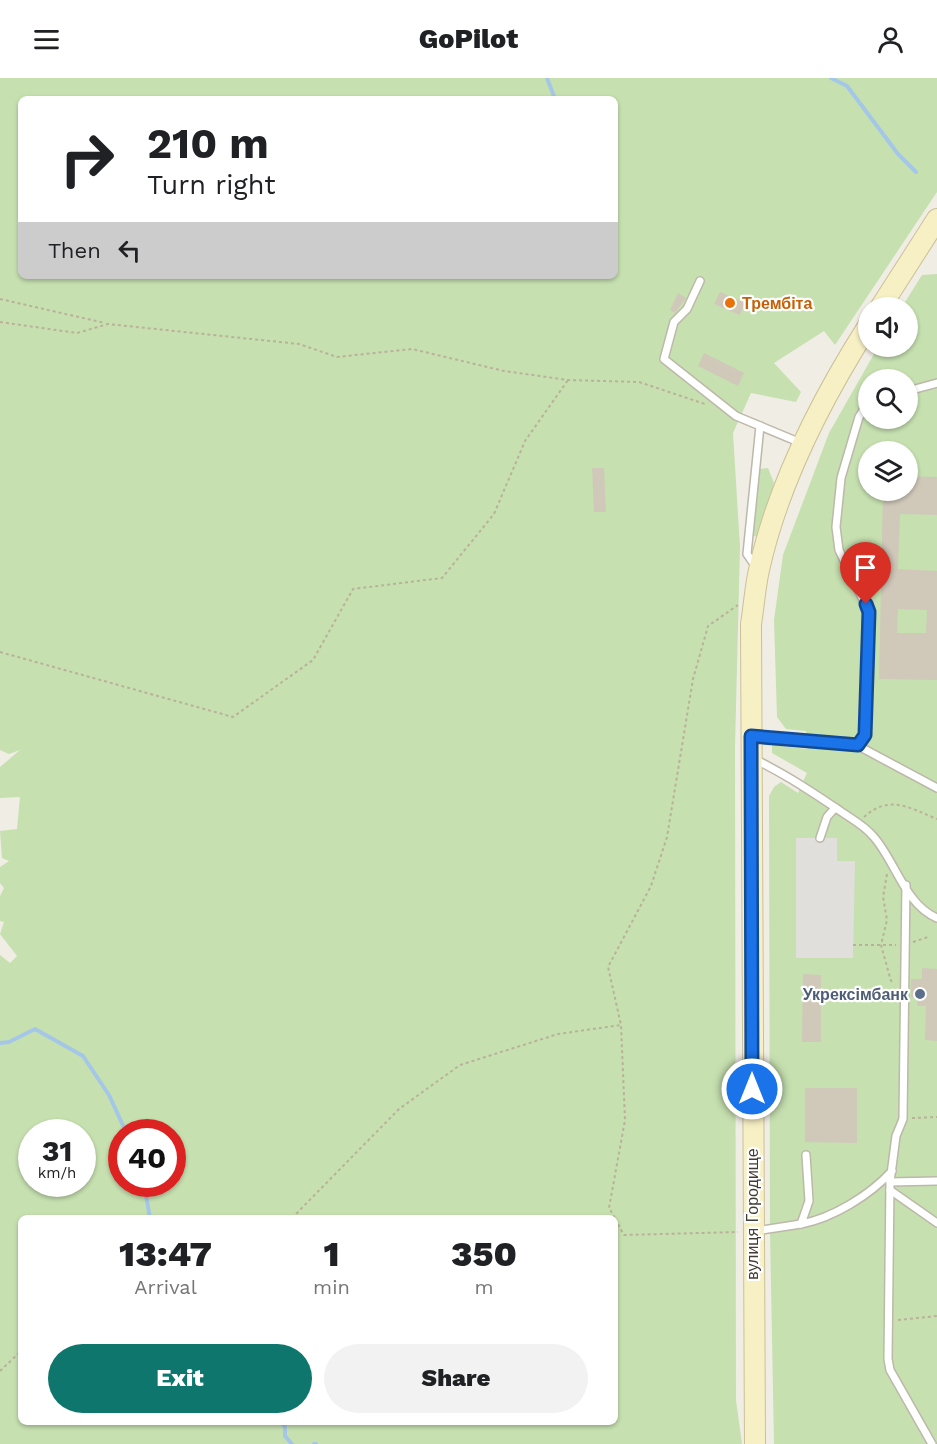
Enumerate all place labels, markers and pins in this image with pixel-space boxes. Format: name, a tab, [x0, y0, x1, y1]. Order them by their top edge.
place label: Трембіта	[742, 294, 812, 313]
marker: Трембіта	[723, 296, 737, 310]
pin	[840, 542, 891, 604]
place label: Укрексімбанк	[803, 985, 909, 1004]
marker: Укрексімбанк	[913, 987, 927, 1001]

